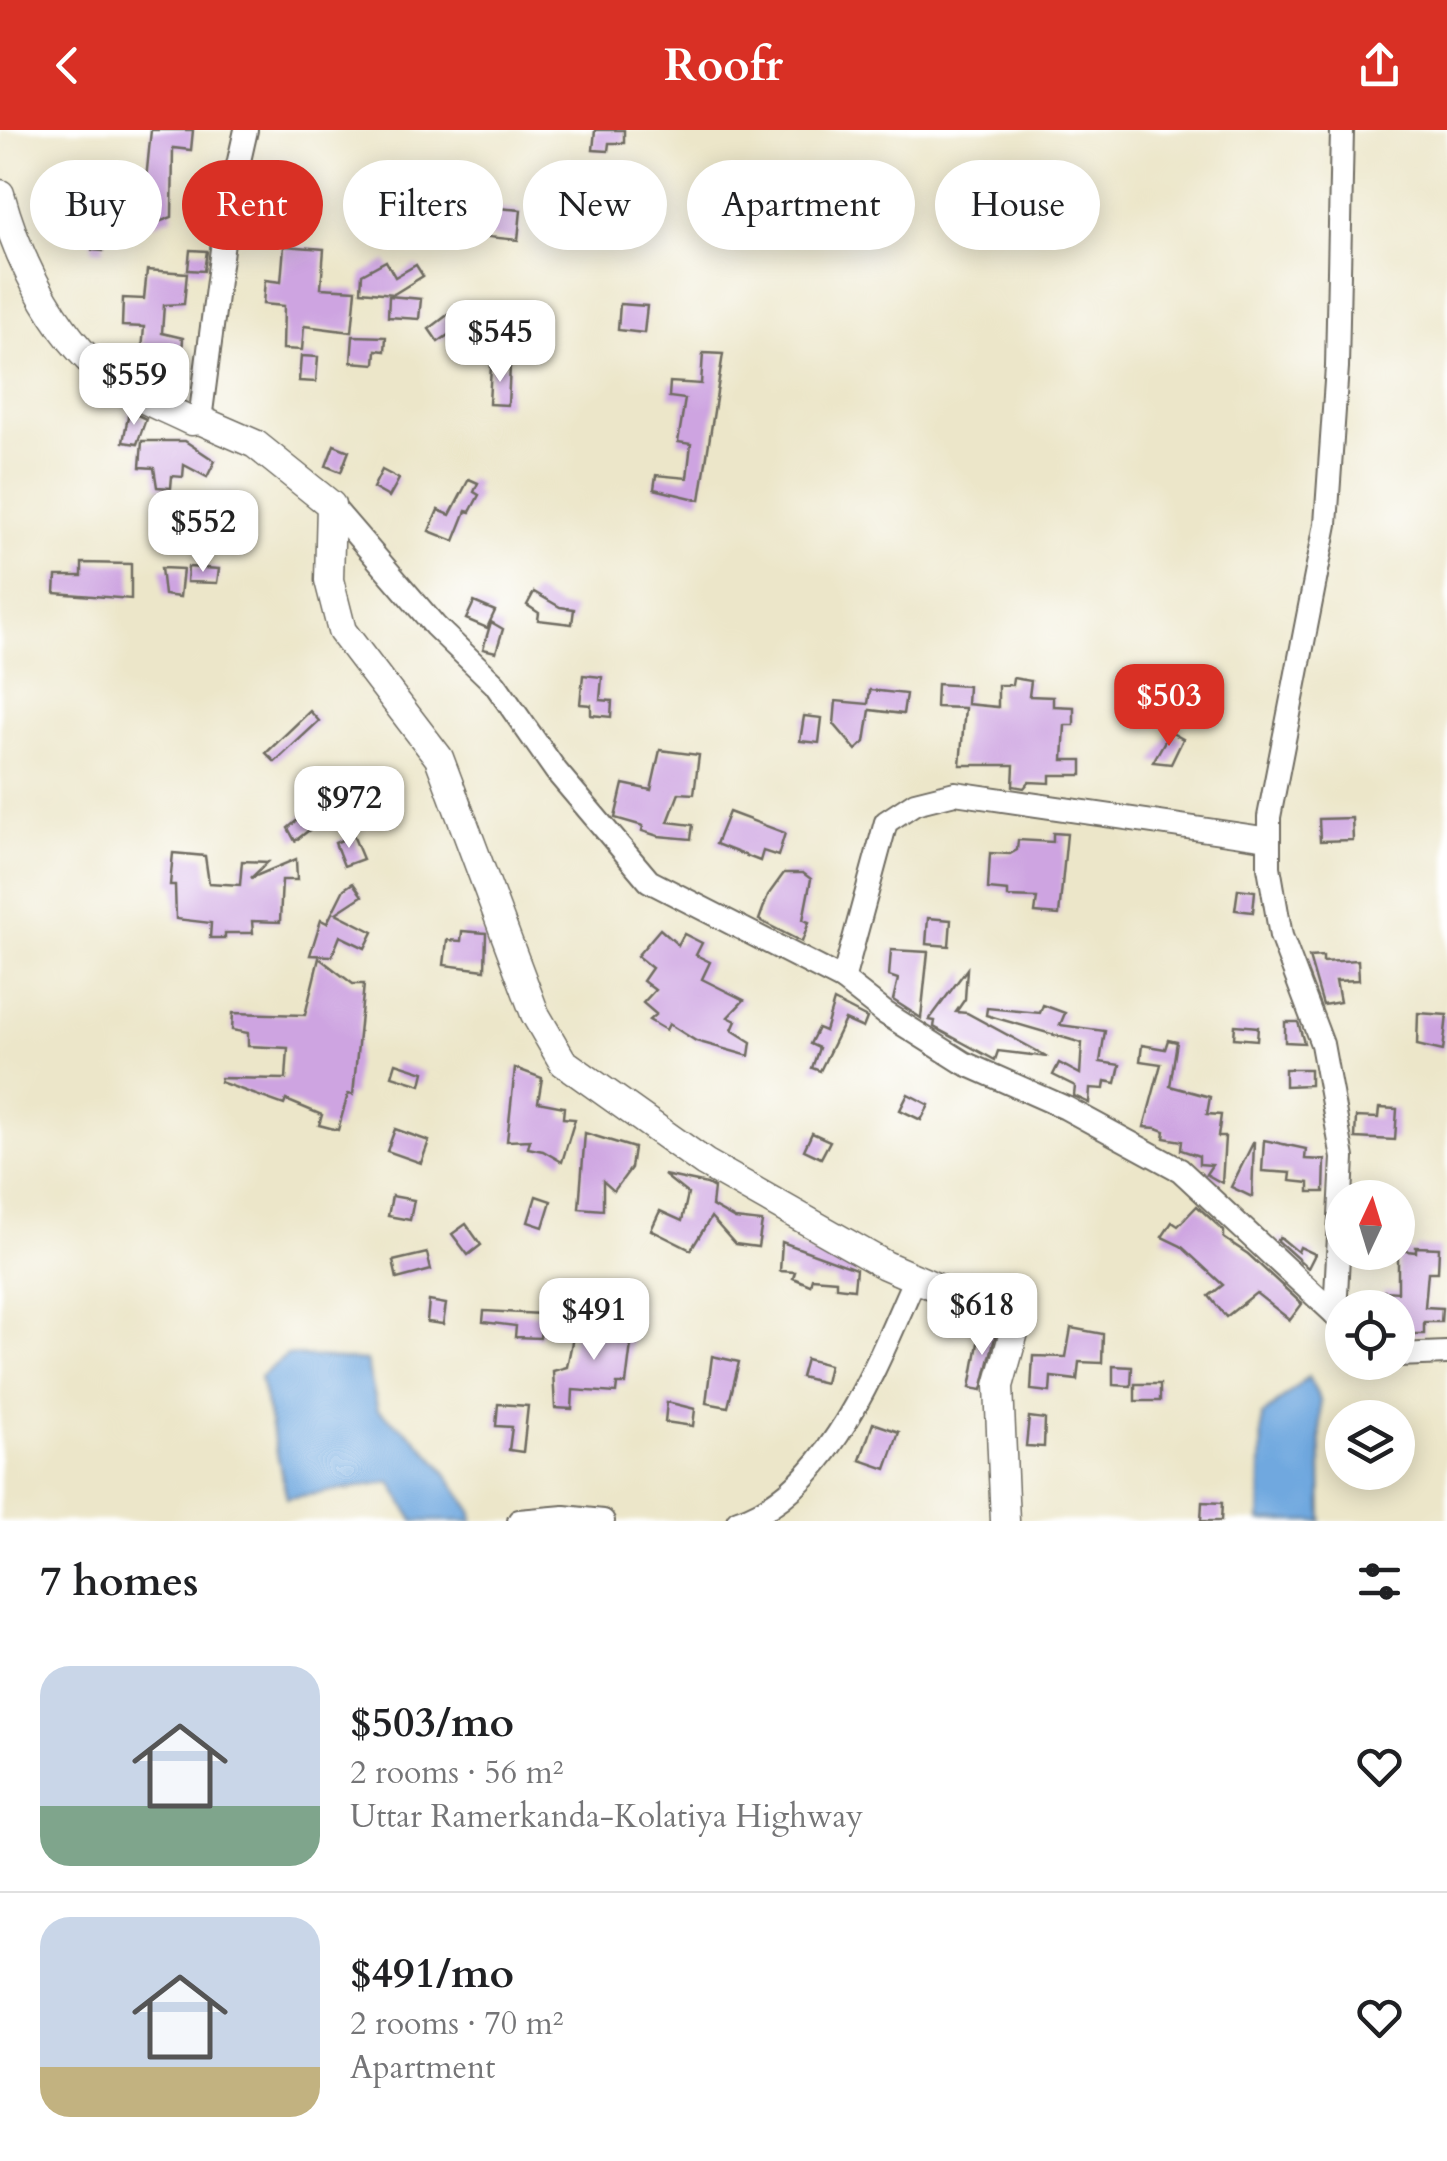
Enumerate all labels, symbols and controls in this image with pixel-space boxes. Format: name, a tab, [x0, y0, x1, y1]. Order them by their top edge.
text: Roofr	[664, 35, 783, 96]
icon: back	[40, 38, 95, 93]
icon: share	[1352, 38, 1407, 93]
chip: Buy	[30, 160, 162, 250]
chip: Rent	[182, 160, 323, 250]
chip: Filters	[343, 160, 503, 250]
chip: New	[523, 160, 667, 250]
chip: Apartment	[687, 160, 915, 250]
chip: House	[935, 160, 1100, 250]
pin: $545	[441, 300, 559, 385]
text: $545	[467, 310, 533, 354]
pin: $559	[75, 343, 193, 428]
text: $559	[101, 353, 167, 397]
pin: $552	[144, 490, 262, 575]
text: $552	[170, 500, 236, 544]
pin: $503	[1110, 664, 1228, 749]
text: $503	[1136, 674, 1202, 718]
pin: $972	[290, 766, 408, 851]
text: $972	[316, 776, 382, 820]
north arrow	[1325, 1180, 1415, 1270]
map controls	[1325, 1180, 1415, 1490]
pin: $618	[923, 1273, 1041, 1358]
pin: $491	[535, 1278, 653, 1363]
text: $618	[949, 1283, 1015, 1327]
text: $491	[561, 1288, 627, 1332]
button: locate	[1325, 1290, 1415, 1380]
button: layers	[1325, 1400, 1415, 1490]
text: 7 homes	[40, 1553, 198, 1610]
icon: filters	[1352, 1554, 1407, 1609]
text: $503/mo	[350, 1694, 514, 1751]
icon: home	[120, 1706, 240, 1826]
icon: heart	[1352, 1739, 1407, 1794]
text: 2 rooms · 56 m²	[350, 1751, 563, 1795]
text: Uttar Ramerkanda-Kolatiya Highway	[350, 1795, 863, 1839]
text: $491/mo	[350, 1945, 514, 2002]
icon: home	[120, 1957, 240, 2077]
icon: heart	[1352, 1990, 1407, 2045]
text: 2 rooms · 70 m²	[350, 2002, 563, 2046]
text: Apartment	[350, 2046, 495, 2090]

